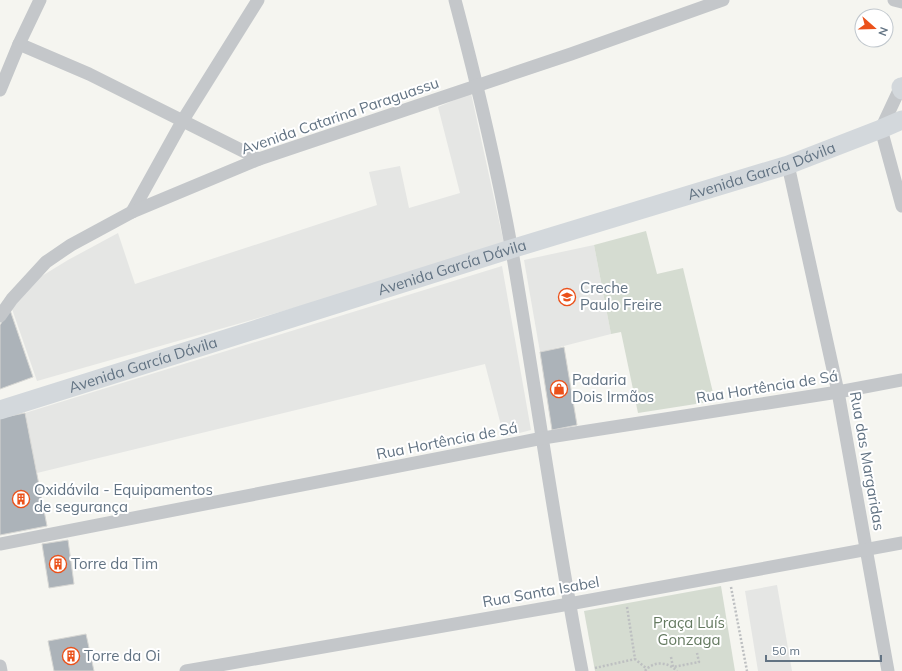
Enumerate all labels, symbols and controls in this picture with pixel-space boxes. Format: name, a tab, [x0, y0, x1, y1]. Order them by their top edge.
north arrow	[854, 8, 894, 48]
text: N	[875, 25, 891, 38]
street label: Avenida Catarina Paraguassu	[238, 73, 441, 158]
street label: Avenida García Dávila	[685, 138, 838, 204]
street label: Avenida García Dávila	[375, 235, 529, 299]
place label: Creche Paulo Freire	[580, 278, 662, 314]
school or university icon: Creche Paulo Freire	[557, 287, 577, 307]
street label: Avenida García Dávila	[66, 332, 220, 397]
street label: Rua Hortência de Sá	[695, 366, 839, 407]
place label: Padaria Dois Irmãos	[572, 370, 654, 406]
shop icon: Padaria Dois Irmãos	[549, 379, 569, 399]
street label: Rua das Margaridas	[846, 390, 889, 532]
street label: Rua Hortência de Sá	[375, 418, 519, 464]
place label: Oxidávila - Equipamentos de segurança	[34, 480, 213, 516]
building icon: Oxidávila - Equipamentos de segurança	[11, 489, 31, 509]
building icon: Torre da Tim	[48, 554, 68, 574]
place label: Torre da Tim	[71, 554, 158, 573]
street label: Rua Santa Isabel	[481, 572, 601, 611]
park label: Praça Luís Gonzaga	[653, 613, 725, 649]
scale bar	[766, 637, 881, 663]
text: 50 m	[772, 643, 800, 658]
building icon: Torre da Oi	[61, 646, 81, 666]
place label: Torre da Oi	[84, 646, 160, 665]

